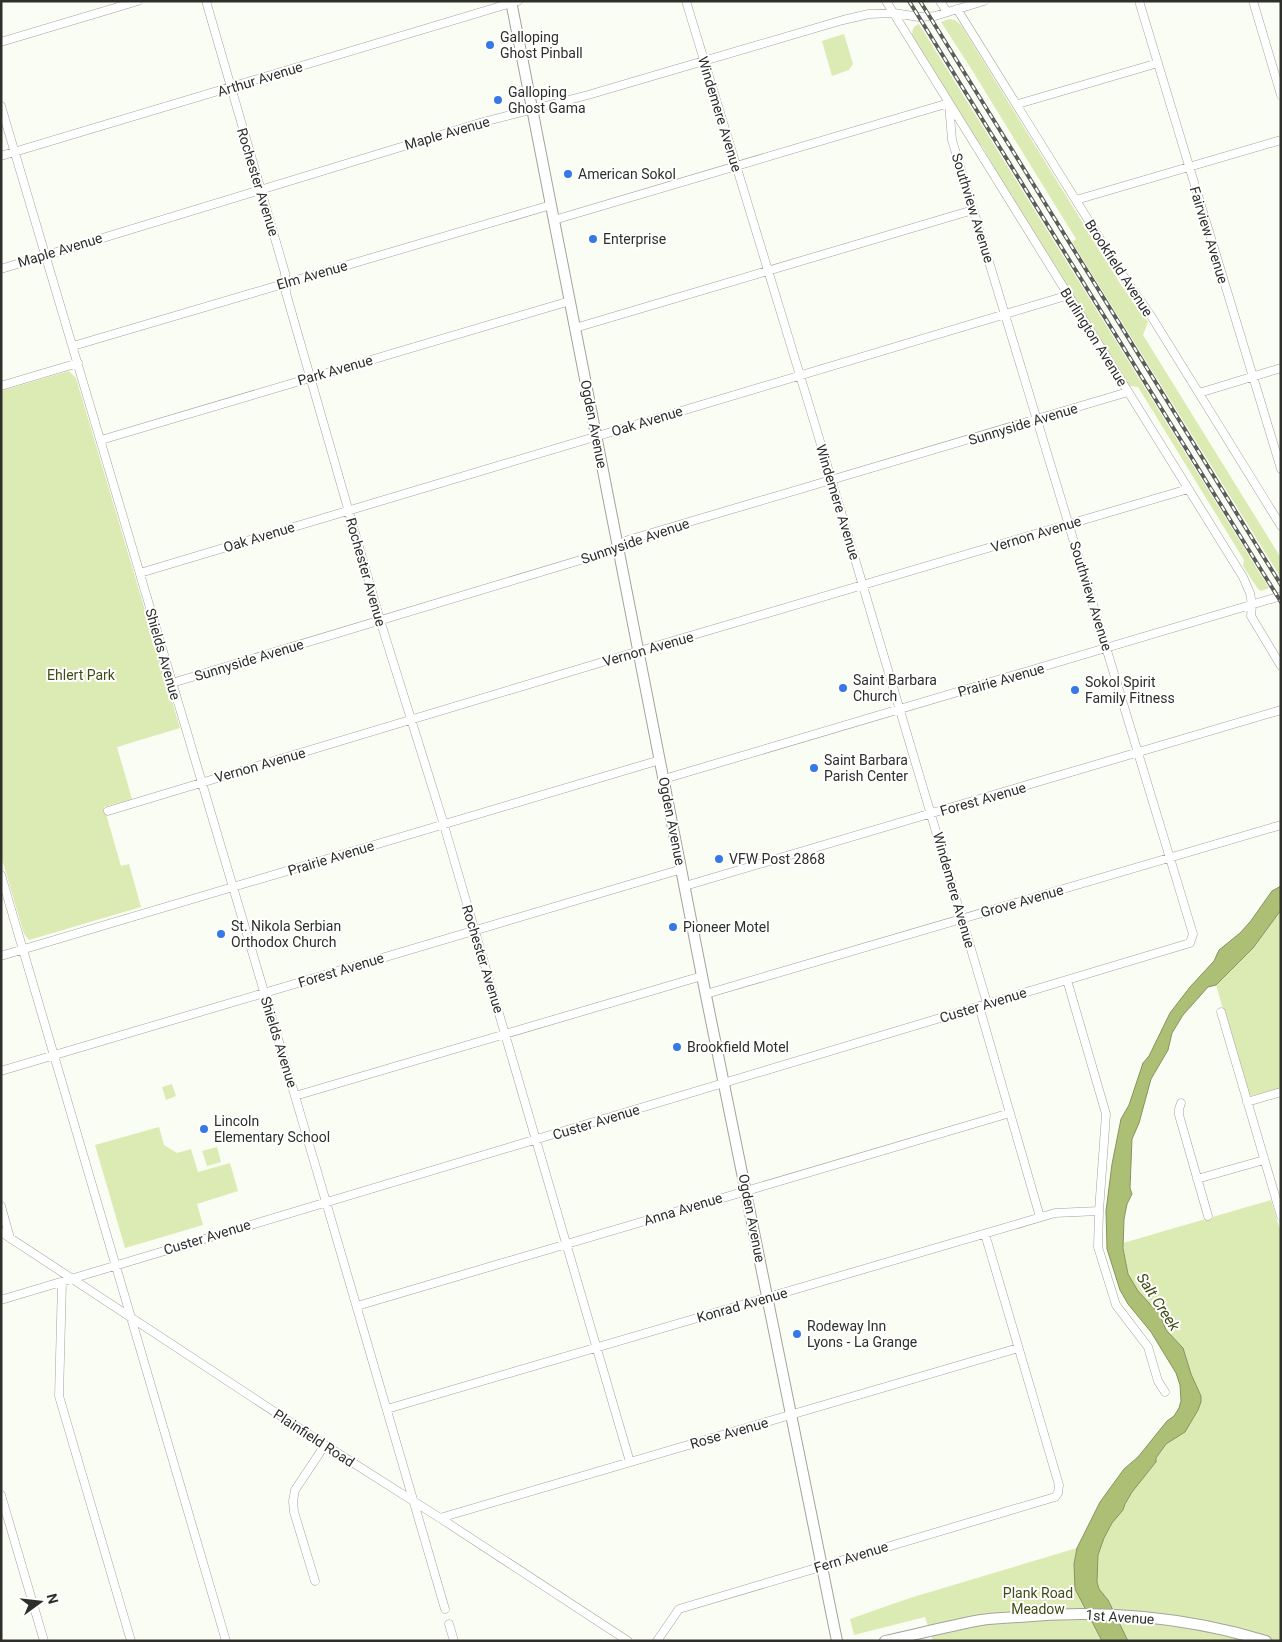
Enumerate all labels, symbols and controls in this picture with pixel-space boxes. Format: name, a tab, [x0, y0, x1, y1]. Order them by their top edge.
place label: Galloping Ghost Pinball	[500, 29, 583, 61]
marker: Galloping Ghost Pinball	[484, 39, 496, 51]
street label: Windemere Avenue	[695, 54, 745, 174]
street label: Arthur Avenue	[215, 58, 305, 100]
place label: Galloping Ghost Gama	[508, 84, 586, 116]
marker: Galloping Ghost Gama	[492, 94, 504, 106]
street label: Maple Avenue	[403, 113, 491, 153]
street label: Rochester Avenue	[234, 126, 282, 238]
street label: Southview Avenue	[949, 151, 997, 265]
place label: American Sokol	[578, 166, 676, 182]
marker: American Sokol	[562, 168, 574, 180]
street label: Fairview Avenue	[1187, 184, 1231, 286]
street label: Brookfield Avenue	[1082, 217, 1156, 319]
street label: Maple Avenue	[16, 230, 104, 270]
place label: Enterprise	[603, 231, 666, 247]
marker: Enterprise	[587, 233, 599, 245]
street label: Elm Avenue	[275, 257, 349, 293]
street label: Burlington Avenue	[1057, 285, 1131, 389]
street label: Park Avenue	[296, 352, 374, 388]
street label: Ogden Avenue	[578, 378, 610, 470]
street label: Sunnyside Avenue	[966, 400, 1080, 448]
street label: Oak Avenue	[609, 403, 685, 439]
street label: Windemere Avenue	[813, 442, 863, 562]
street label: Vernon Avenue	[989, 513, 1083, 555]
street label: Sunnyside Avenue	[579, 515, 691, 567]
street label: Rochester Avenue	[343, 516, 389, 628]
street label: Oak Avenue	[221, 519, 297, 555]
street label: Southview Avenue	[1067, 539, 1115, 653]
street label: Shields Avenue	[142, 606, 184, 702]
street label: Vernon Avenue	[601, 628, 695, 670]
street label: Sunnyside Avenue	[192, 636, 306, 684]
street label: Prairie Avenue	[956, 660, 1046, 700]
park label: Ehlert Park	[47, 667, 116, 683]
place label: Saint Barbara Church	[853, 672, 937, 704]
place label: Sokol Spirit Family Fitness	[1085, 674, 1175, 706]
marker: Saint Barbara Church	[837, 682, 849, 694]
marker: Sokol Spirit Family Fitness	[1069, 684, 1081, 696]
street label: Vernon Avenue	[213, 744, 307, 786]
place label: Saint Barbara Parish Center	[824, 752, 908, 784]
marker: Saint Barbara Parish Center	[808, 762, 820, 774]
street label: Ogden Avenue	[656, 775, 688, 867]
street label: Forest Avenue	[938, 779, 1028, 819]
street label: Windemere Avenue	[930, 830, 978, 950]
street label: Prairie Avenue	[286, 837, 376, 879]
place label: VFW Post 2868	[729, 851, 825, 867]
marker: VFW Post 2868	[713, 853, 725, 865]
street label: Grove Avenue	[979, 882, 1065, 920]
street label: Rochester Avenue	[459, 903, 507, 1015]
place label: St. Nikola Serbian Orthodox Church	[231, 918, 341, 950]
place label: Pioneer Motel	[683, 919, 770, 935]
marker: Pioneer Motel	[667, 921, 679, 933]
marker: St. Nikola Serbian Orthodox Church	[215, 928, 227, 940]
street label: Forest Avenue	[296, 949, 386, 991]
street label: Custer Avenue	[938, 984, 1028, 1026]
street label: Shields Avenue	[258, 994, 300, 1090]
place label: Brookfield Motel	[687, 1039, 789, 1055]
marker: Brookfield Motel	[671, 1041, 683, 1053]
street label: Custer Avenue	[551, 1101, 641, 1143]
place label: Lincoln Elementary School	[214, 1113, 330, 1145]
marker: Lincoln Elementary School	[198, 1123, 210, 1135]
street label: Ogden Avenue	[736, 1172, 768, 1264]
street label: Anna Avenue	[642, 1189, 724, 1229]
street label: Custer Avenue	[162, 1216, 252, 1258]
water label: Salt Creek	[1133, 1270, 1184, 1335]
street label: Konrad Avenue	[695, 1284, 789, 1326]
place label: Rodeway Inn Lyons - La Grange	[807, 1318, 917, 1350]
marker: Rodeway Inn Lyons - La Grange	[791, 1328, 803, 1340]
street label: Plainfield Road	[271, 1406, 357, 1470]
street label: Rose Avenue	[688, 1414, 770, 1452]
street label: Fern Avenue	[812, 1538, 890, 1576]
north arrow	[15, 1577, 65, 1627]
park label: Plank Road Meadow	[1003, 1585, 1073, 1617]
text: N	[44, 1592, 62, 1605]
street label: 1st Avenue	[1085, 1607, 1155, 1627]

